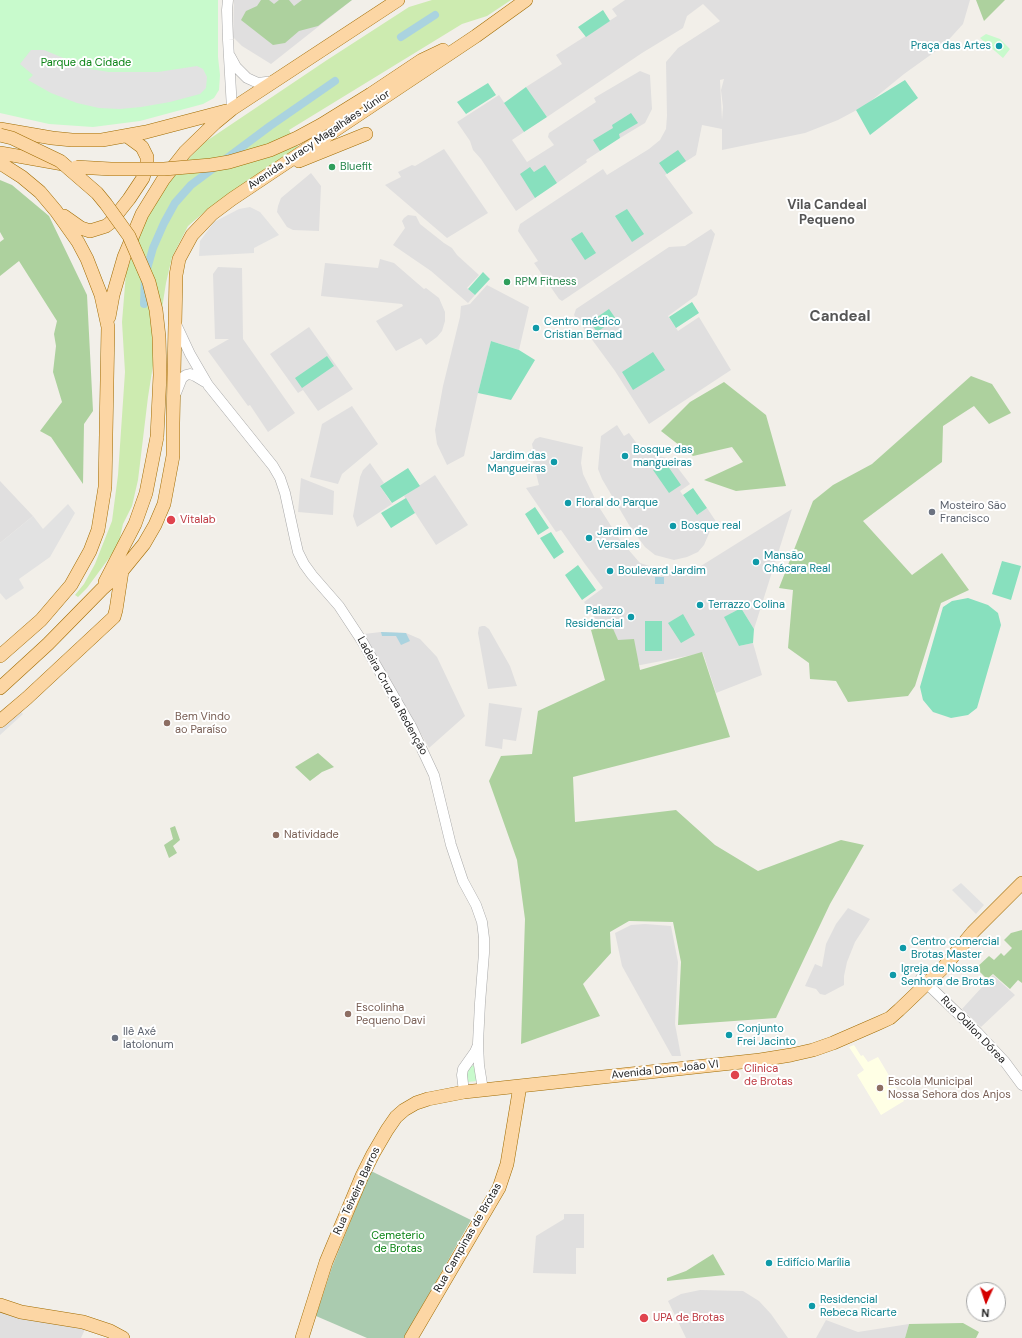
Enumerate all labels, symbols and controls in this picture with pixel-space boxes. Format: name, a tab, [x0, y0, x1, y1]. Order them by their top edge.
place label: Praça das Artes	[911, 39, 991, 53]
marker: Praça das Artes	[994, 41, 1004, 51]
park label: Parque da Cidade	[41, 56, 131, 70]
street label: Avenida Juracy Magalhães Júnior	[245, 87, 393, 193]
place label: Bluefit	[340, 160, 372, 174]
marker: Bluefit	[327, 162, 337, 172]
district label: Vila Candeal Pequeno	[787, 198, 867, 229]
place label: RPM Fitness	[515, 275, 577, 289]
marker: RPM Fitness	[502, 277, 512, 287]
district label: Candeal	[810, 308, 870, 326]
place label: Centro médico Cristian Bernad	[544, 315, 622, 341]
marker: Centro médico Cristian Bernad	[531, 323, 541, 333]
place label: Bosque das mangueiras	[633, 443, 692, 469]
place label: Jardim das Mangueiras	[488, 449, 546, 475]
marker: Bosque das mangueiras	[620, 451, 630, 461]
marker: Jardim das Mangueiras	[549, 457, 559, 467]
place label: Floral do Parque	[576, 496, 658, 510]
marker: Floral do Parque	[563, 498, 573, 508]
place label: Mosteiro São Francisco	[940, 499, 1006, 525]
marker: Mosteiro São Francisco	[927, 507, 937, 517]
place label: Vitalab	[180, 513, 216, 527]
marker: Vitalab	[165, 514, 177, 526]
place label: Bosque real	[681, 519, 741, 533]
marker: Bosque real	[668, 521, 678, 531]
place label: Jardim de Versales	[597, 525, 648, 551]
marker: Jardim de Versales	[584, 533, 594, 543]
place label: Mansão Chácara Real	[764, 549, 830, 575]
marker: Mansão Chácara Real	[751, 557, 761, 567]
place label: Boulevard Jardim	[618, 564, 706, 578]
marker: Boulevard Jardim	[605, 566, 615, 576]
place label: Terrazzo Colina	[708, 598, 785, 612]
marker: Terrazzo Colina	[695, 600, 705, 610]
place label: Palazzo Residencial	[566, 604, 623, 630]
marker: Palazzo Residencial	[626, 612, 636, 622]
street label: Ladeira Cruz da Redenção	[354, 635, 430, 757]
place label: Bem Vindo ao Paraíso	[175, 710, 230, 736]
marker: Bem Vindo ao Paraíso	[162, 718, 172, 728]
place label: Natividade	[284, 828, 339, 842]
marker: Natividade	[271, 830, 281, 840]
place label: Centro comercial Brotas Master	[911, 935, 999, 961]
marker: Centro comercial Brotas Master	[898, 943, 908, 953]
place label: Igreja de Nossa Senhora de Brotas	[901, 962, 994, 988]
marker: Igreja de Nossa Senhora de Brotas	[888, 970, 898, 980]
street label: Rua Odilon Dórea	[938, 994, 1008, 1066]
place label: Escolinha Pequeno Davi	[356, 1001, 425, 1027]
marker: Escolinha Pequeno Davi	[343, 1009, 353, 1019]
place label: Conjunto Frei Jacinto	[737, 1022, 796, 1048]
place label: Ilê Axé Iatolonum	[123, 1025, 173, 1051]
marker: Conjunto Frei Jacinto	[724, 1030, 734, 1040]
marker: Ilê Axé Iatolonum	[110, 1033, 120, 1043]
street label: Avenida Dom João VI	[611, 1058, 719, 1082]
place label: Clinica de Brotas	[744, 1062, 793, 1088]
marker: Clinica de Brotas	[729, 1069, 741, 1081]
place label: Escola Municipal Nossa Sehora dos Anjos	[888, 1075, 1011, 1101]
marker: Escola Municipal Nossa Sehora dos Anjos	[875, 1083, 885, 1093]
street label: Rua Teixeira Barros	[331, 1145, 383, 1237]
street label: Rua Campinas de Brotas	[431, 1181, 505, 1295]
park label: Cemeterio de Brotas	[371, 1229, 425, 1255]
place label: Edifício Marília	[777, 1256, 850, 1270]
marker: Edifício Marília	[764, 1258, 774, 1268]
north arrow	[966, 1282, 1006, 1322]
place label: Residencial Rebeca Ricarte	[820, 1293, 897, 1319]
marker: Residencial Rebeca Ricarte	[807, 1301, 817, 1311]
text: N	[981, 1306, 990, 1320]
place label: UPA de Brotas	[653, 1311, 725, 1325]
marker: UPA de Brotas	[638, 1312, 650, 1324]

